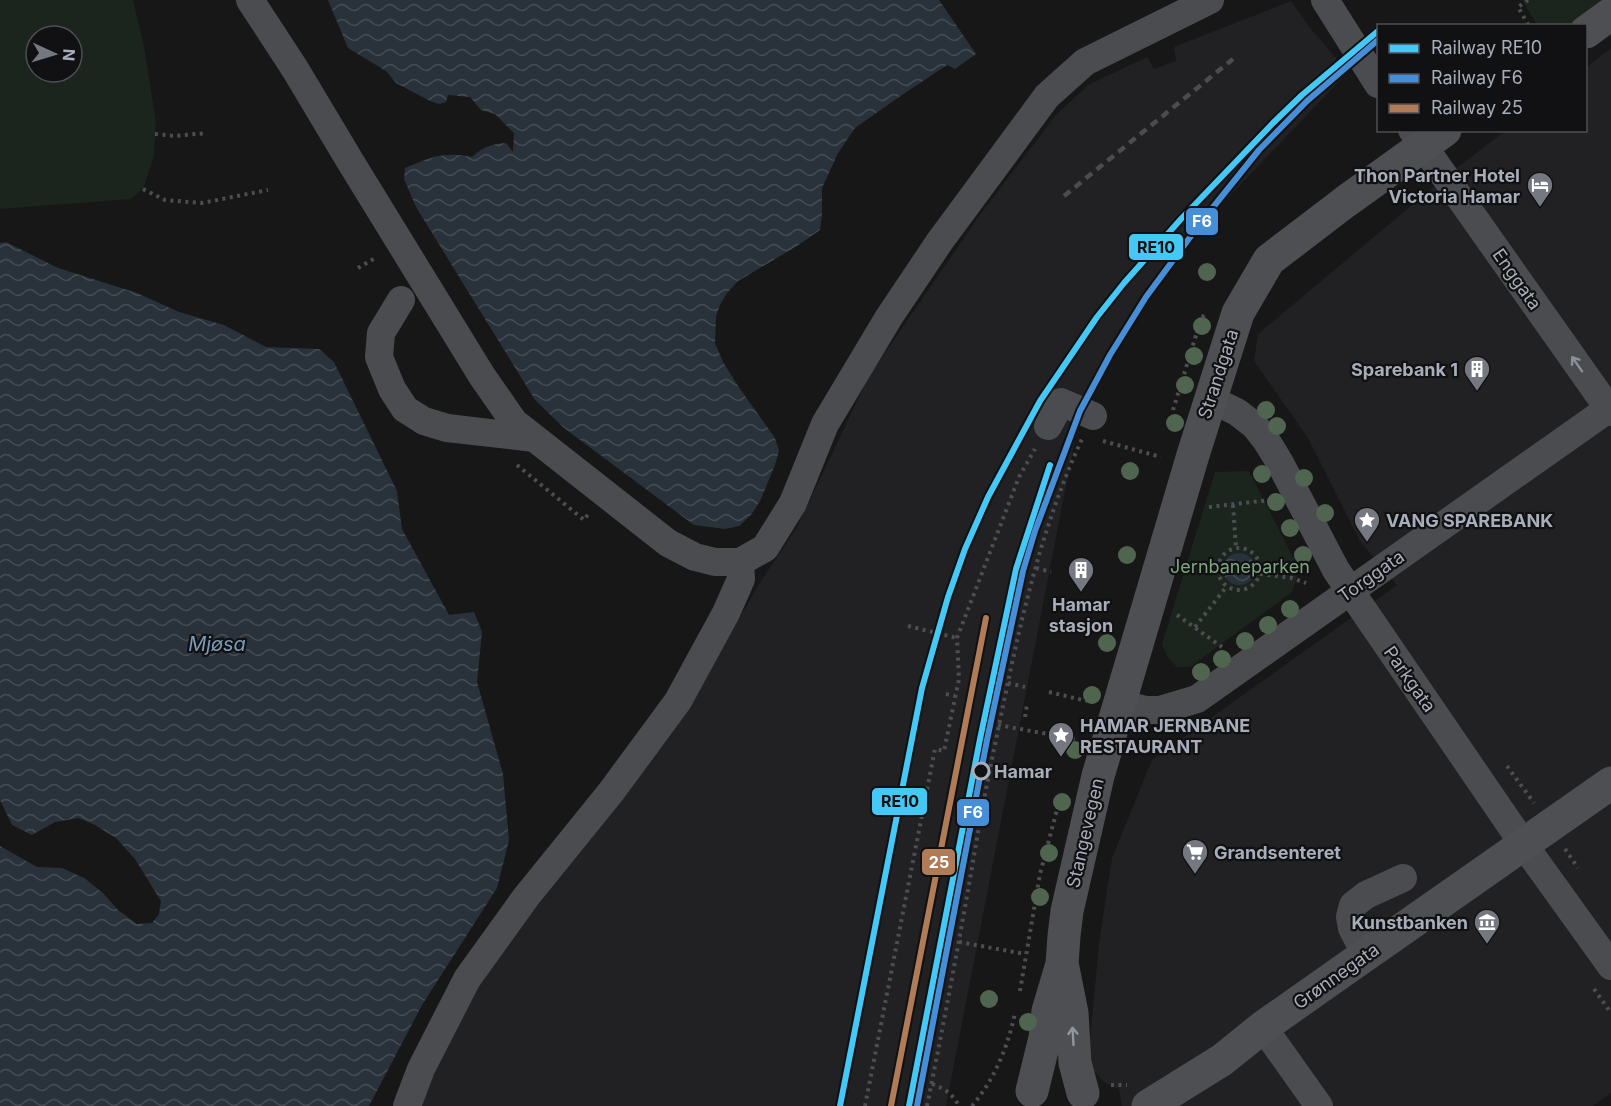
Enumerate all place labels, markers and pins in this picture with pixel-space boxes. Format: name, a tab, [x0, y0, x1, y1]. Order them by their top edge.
place label: Thon Partner Hotel Victoria Hamar	[1354, 165, 1520, 207]
hotel icon: Thon Partner Hotel Victoria Hamar	[1525, 170, 1555, 208]
building icon: Sparebank 1	[1462, 354, 1492, 392]
place label: Sparebank 1	[1351, 359, 1458, 380]
place icon: VANG SPAREBANK	[1352, 505, 1382, 543]
place label: VANG SPAREBANK	[1386, 510, 1553, 531]
building icon: Hamar stasjon	[1066, 555, 1096, 593]
place label: Hamar stasjon	[1049, 594, 1113, 636]
place label: HAMAR JERNBANE RESTAURANT	[1080, 715, 1250, 757]
place icon: HAMAR JERNBANE RESTAURANT	[1046, 720, 1076, 758]
place label: Hamar	[994, 761, 1052, 782]
marker: Hamar	[972, 762, 990, 780]
supermarket icon: Grandsenteret	[1180, 837, 1210, 875]
place label: Grandsenteret	[1214, 842, 1341, 863]
museum icon: Kunstbanken	[1472, 907, 1502, 945]
place label: Kunstbanken	[1351, 912, 1468, 933]

